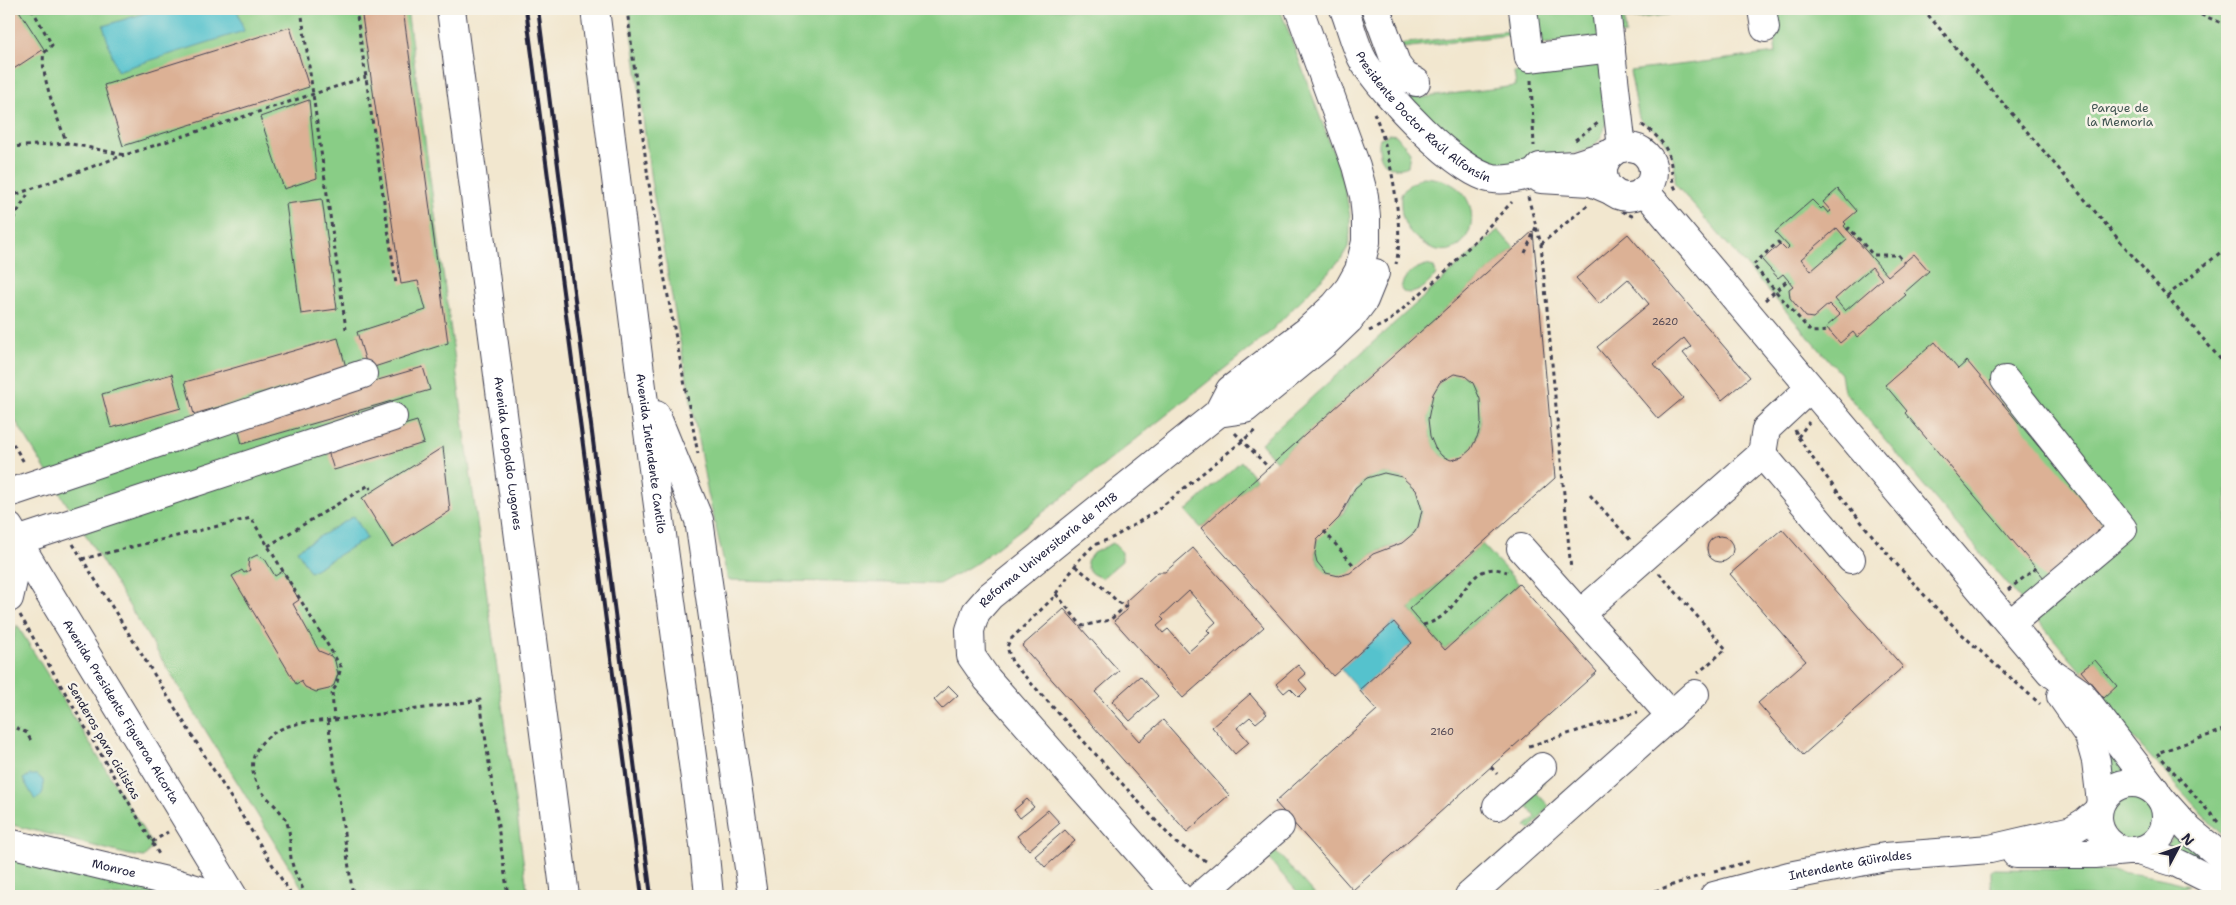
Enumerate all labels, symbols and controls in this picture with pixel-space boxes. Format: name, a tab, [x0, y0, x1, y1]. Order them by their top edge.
street label: Presidente Doctor Raúl Alfonsín	[1352, 49, 1493, 186]
park label: Parque de la Memoria	[2087, 100, 2154, 130]
house number: 2620	[1652, 315, 1678, 328]
street label: Avenida Intendente Cantilo	[632, 372, 670, 535]
street label: Avenida Leopoldo Lugones	[490, 375, 526, 531]
street label: Reforma Universitaria de 1918	[976, 488, 1121, 611]
street label: Avenida Presidente Figueroa Alcorta	[59, 616, 183, 807]
street label: Senderos para ciclistas	[64, 680, 144, 803]
house number: 2160	[1430, 725, 1454, 738]
north arrow	[2154, 822, 2204, 872]
text: N	[2177, 829, 2198, 850]
street label: Intendente Güiraldes	[1787, 847, 1912, 884]
street label: Monroe	[90, 855, 138, 881]

